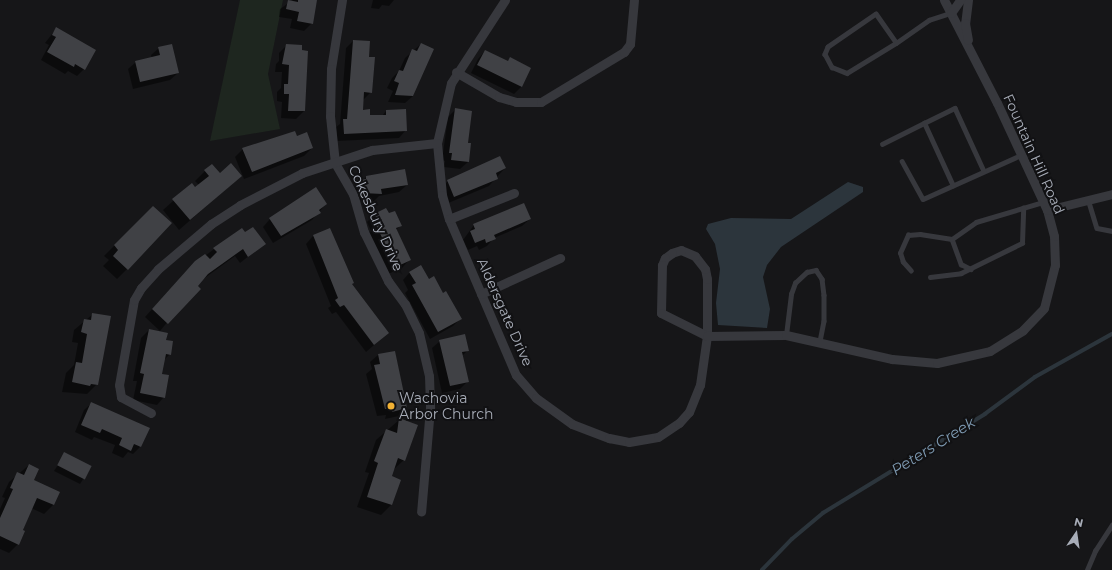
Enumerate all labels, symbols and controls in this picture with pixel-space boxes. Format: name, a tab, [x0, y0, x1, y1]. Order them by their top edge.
street label: Fountain Hill Road	[1000, 91, 1068, 217]
street label: Cokesbury Drive	[345, 162, 407, 274]
street label: Aldersgate Drive	[474, 255, 536, 369]
place label: Wachovia Arbor Church	[399, 390, 494, 422]
marker: Wachovia Arbor Church	[386, 401, 396, 411]
water label: Peters Creek	[888, 413, 978, 479]
north arrow	[1056, 514, 1096, 554]
text: N	[1073, 514, 1085, 530]

